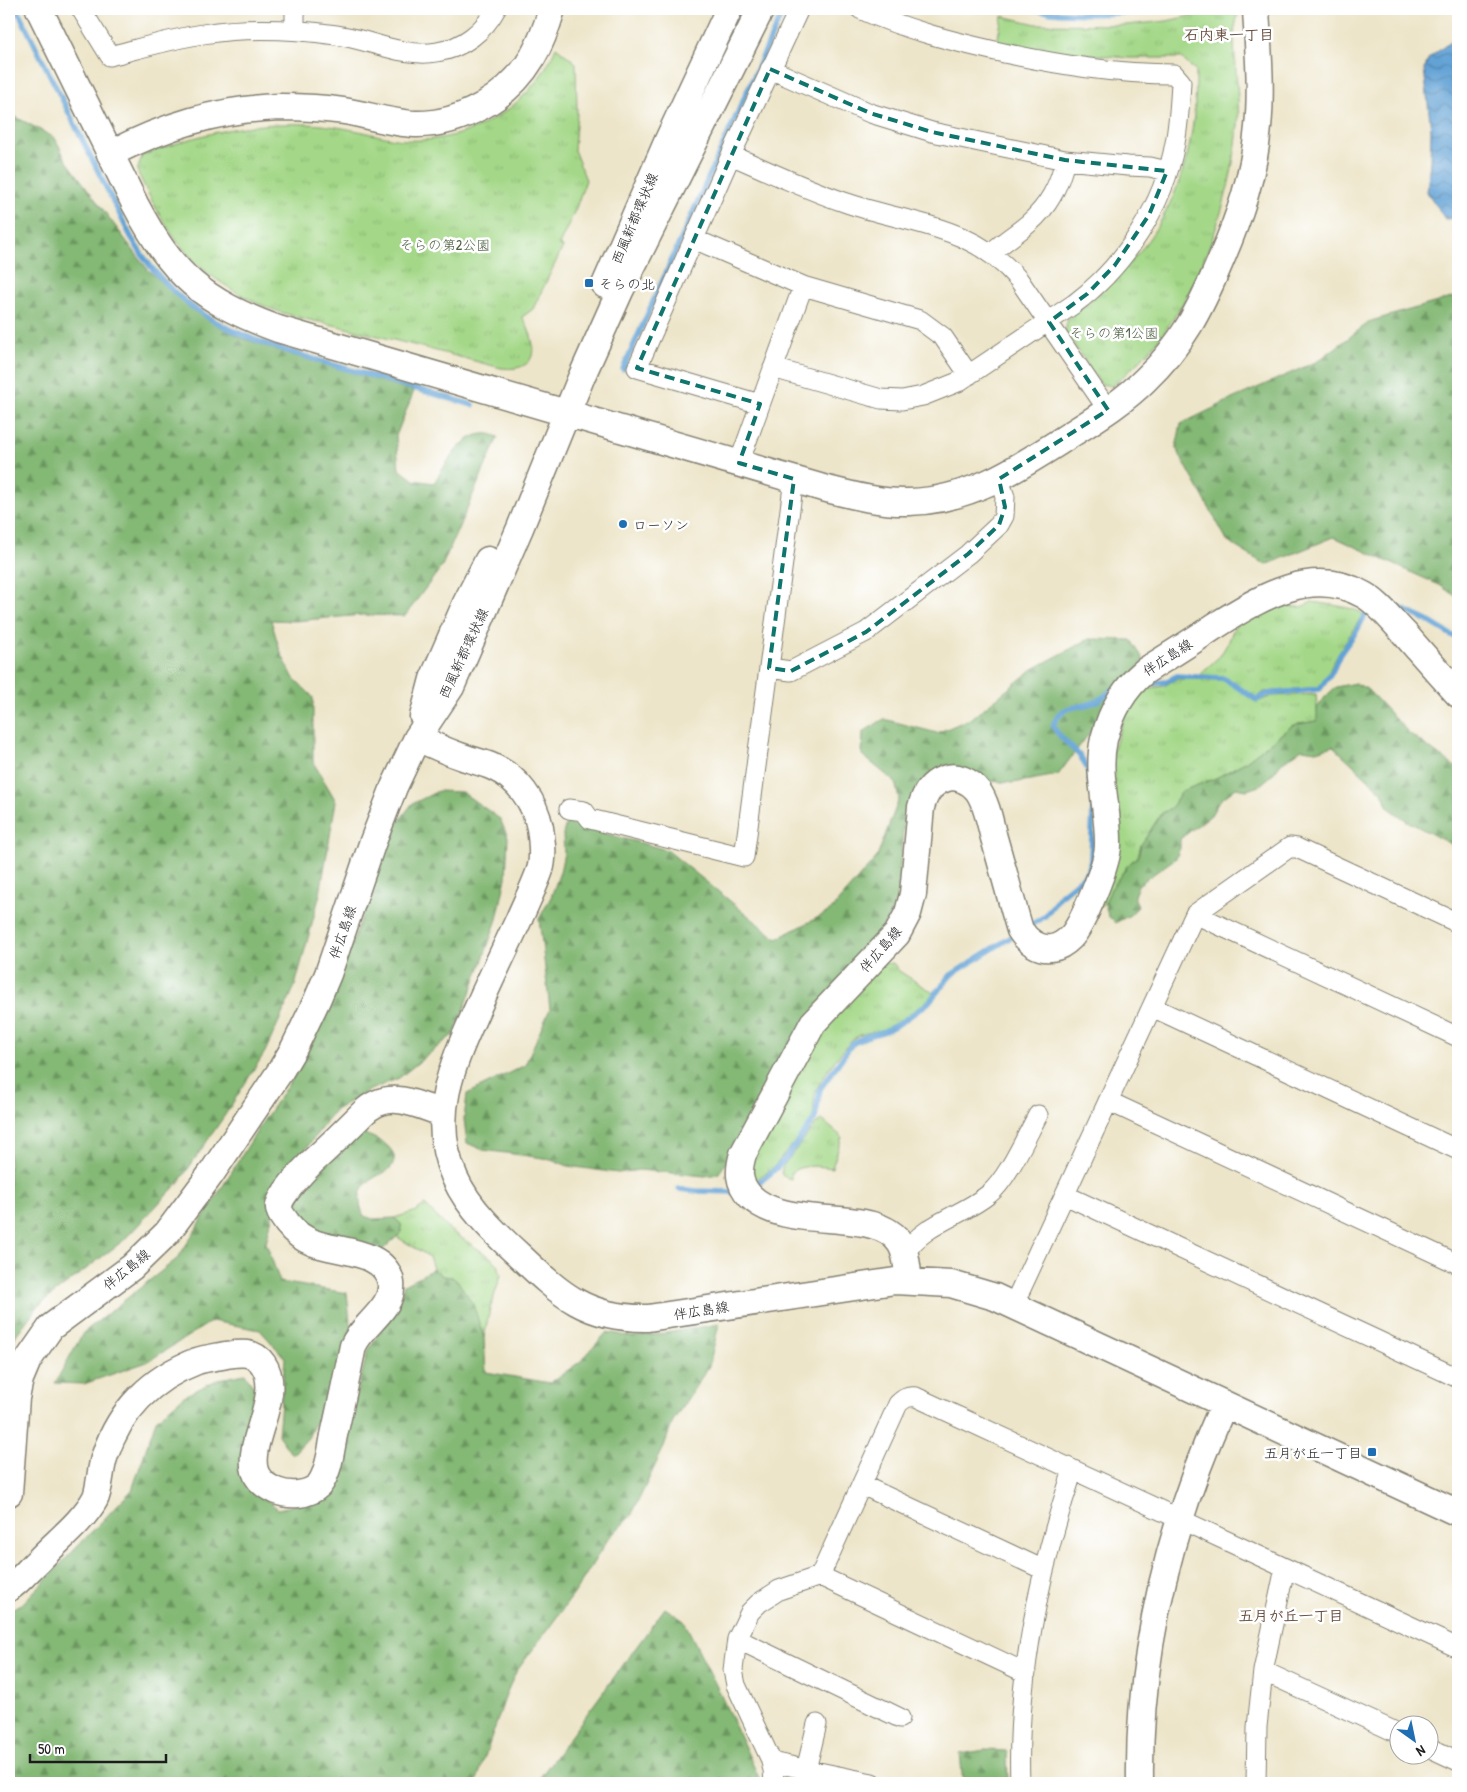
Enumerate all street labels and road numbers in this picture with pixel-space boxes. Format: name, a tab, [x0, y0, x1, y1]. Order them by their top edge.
street label: 西風新都環状線	[606, 169, 662, 267]
street label: 西風新都環状線	[434, 605, 492, 701]
street label: 伴広島線	[1138, 634, 1196, 680]
street label: 伴広島線	[324, 902, 360, 962]
street label: 伴広島線	[854, 922, 906, 976]
street label: 伴広島線	[98, 1244, 154, 1294]
street label: 伴広島線	[672, 1296, 730, 1324]

